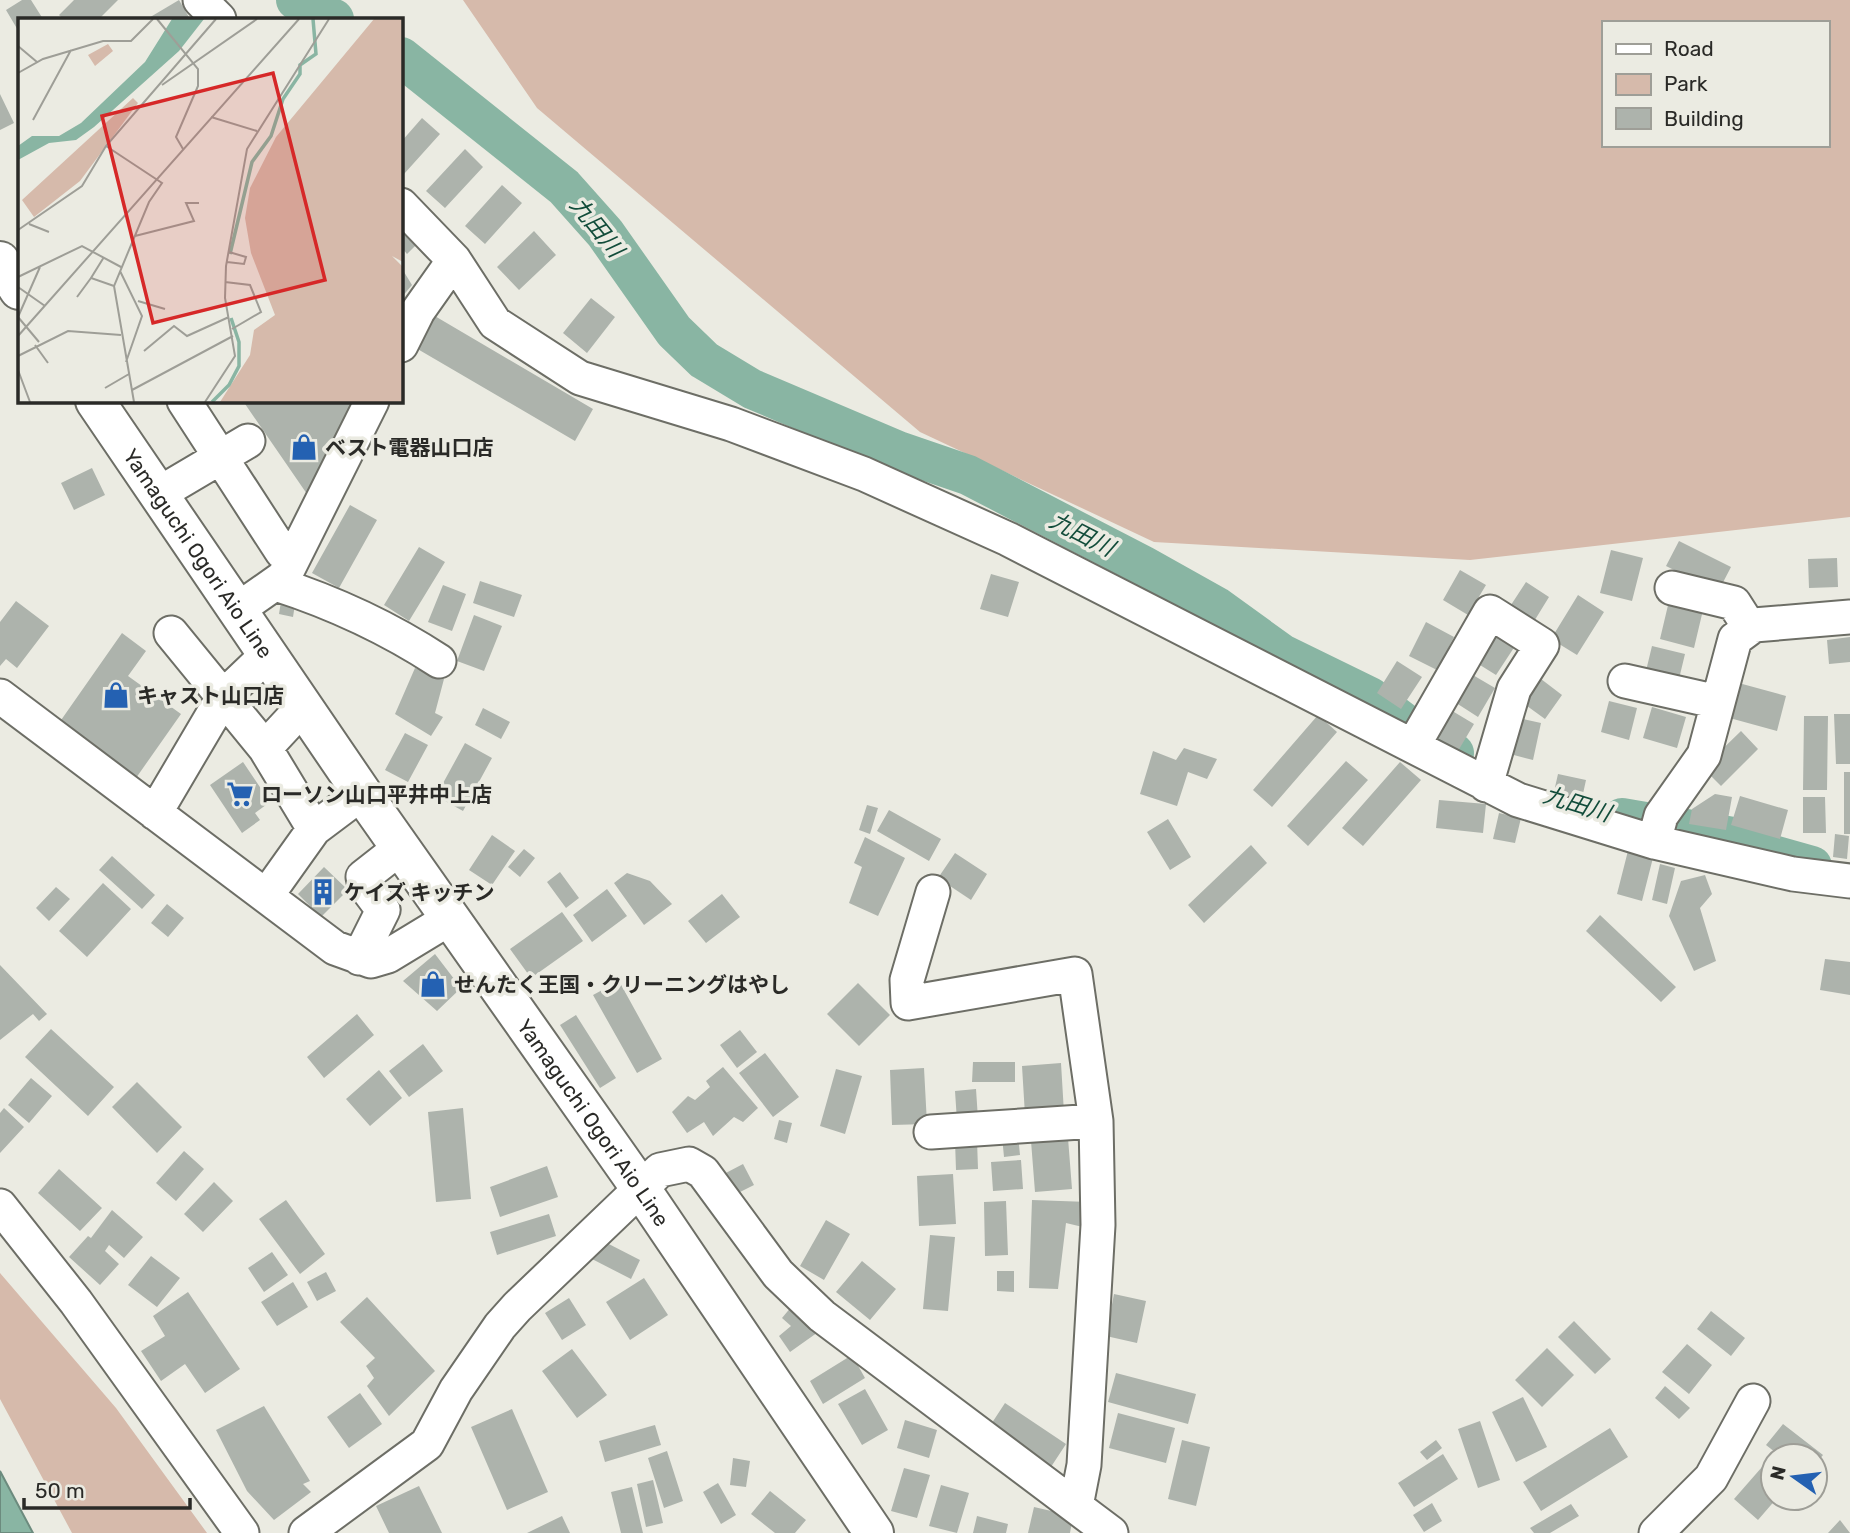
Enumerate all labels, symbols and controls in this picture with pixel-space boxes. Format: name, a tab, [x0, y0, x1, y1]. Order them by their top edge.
inset map	[18, 18, 402, 402]
legend	[1602, 21, 1829, 147]
text: Road	[1664, 36, 1714, 61]
text: Park	[1664, 71, 1708, 96]
text: Building	[1664, 106, 1744, 131]
water label: 九田川	[564, 191, 631, 265]
shop icon: ベスト電器山口店	[289, 432, 319, 462]
place label: ベスト電器山口店	[325, 435, 493, 460]
street label: Yamaguchi Ogori Aio Line	[119, 444, 279, 662]
water label: 九田川	[1045, 506, 1122, 563]
shop icon: キャスト山口店	[101, 680, 131, 710]
place label: キャスト山口店	[137, 683, 284, 708]
supermarket icon: ローソン山口平井中上店	[225, 779, 255, 809]
water label: 九田川	[1540, 781, 1617, 828]
place label: ローソン山口平井中上店	[261, 782, 492, 807]
building icon: ケイズ キッチン	[308, 877, 338, 907]
place label: ケイズ キッチン	[344, 880, 494, 905]
shop icon: せんたく王国・クリーニングはやし	[418, 969, 448, 999]
place label: せんたく王国・クリーニングはやし	[454, 972, 790, 997]
street label: Yamaguchi Ogori Aio Line	[512, 1014, 675, 1231]
north arrow	[1759, 1442, 1829, 1512]
text: N	[1765, 1464, 1791, 1482]
scale bar	[24, 1466, 191, 1510]
text: 50 m	[35, 1478, 85, 1503]

